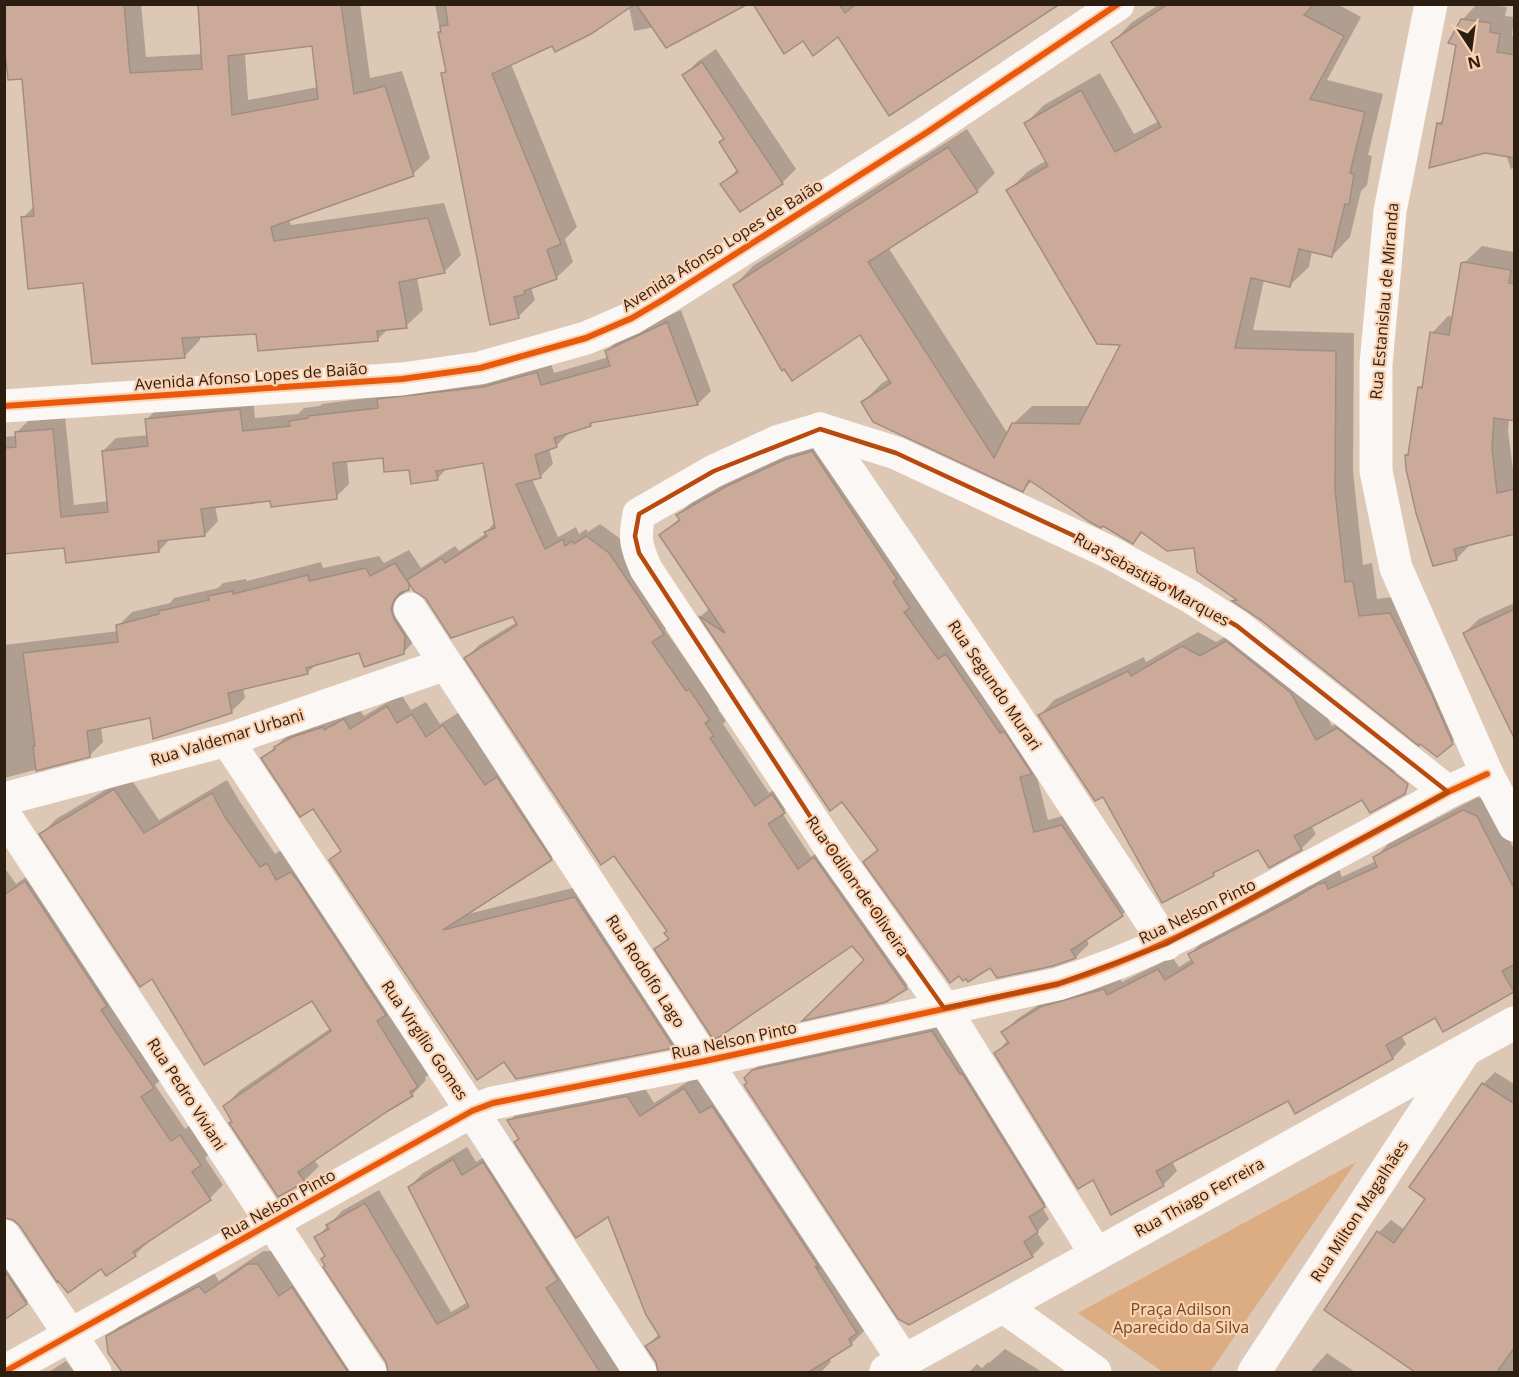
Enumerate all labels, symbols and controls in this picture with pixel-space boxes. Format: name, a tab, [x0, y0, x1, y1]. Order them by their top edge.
north arrow	[1441, 18, 1501, 78]
text: N	[1466, 50, 1483, 75]
street label: Avenida Afonso Lopes de Baião	[617, 174, 827, 316]
street label: Rua Estanislau de Miranda	[1364, 202, 1404, 400]
street label: Avenida Afonso Lopes de Baião	[134, 357, 368, 395]
street label: Rua Sebastião Marques	[1070, 527, 1234, 631]
street label: Rua Segundo Murari	[943, 616, 1047, 754]
street label: Rua Valdemar Urbani	[148, 703, 306, 771]
street label: Rua Odilon de Oliveira	[801, 811, 915, 961]
street label: Rua Nelson Pinto	[1135, 873, 1259, 949]
street label: Rua Rodolfo Lago	[601, 910, 691, 1032]
street label: Rua Virgílio Gomes	[377, 976, 473, 1104]
street label: Rua Nelson Pinto	[669, 1016, 799, 1064]
street label: Rua Pedro Viviani	[142, 1034, 232, 1154]
street label: Rua Milton Magalhães	[1305, 1136, 1413, 1286]
street label: Rua Thiago Ferreira	[1130, 1152, 1268, 1242]
street label: Rua Nelson Pinto	[217, 1163, 339, 1245]
park label: Praça Adilson Aparecido da Silva	[1113, 1298, 1249, 1338]

